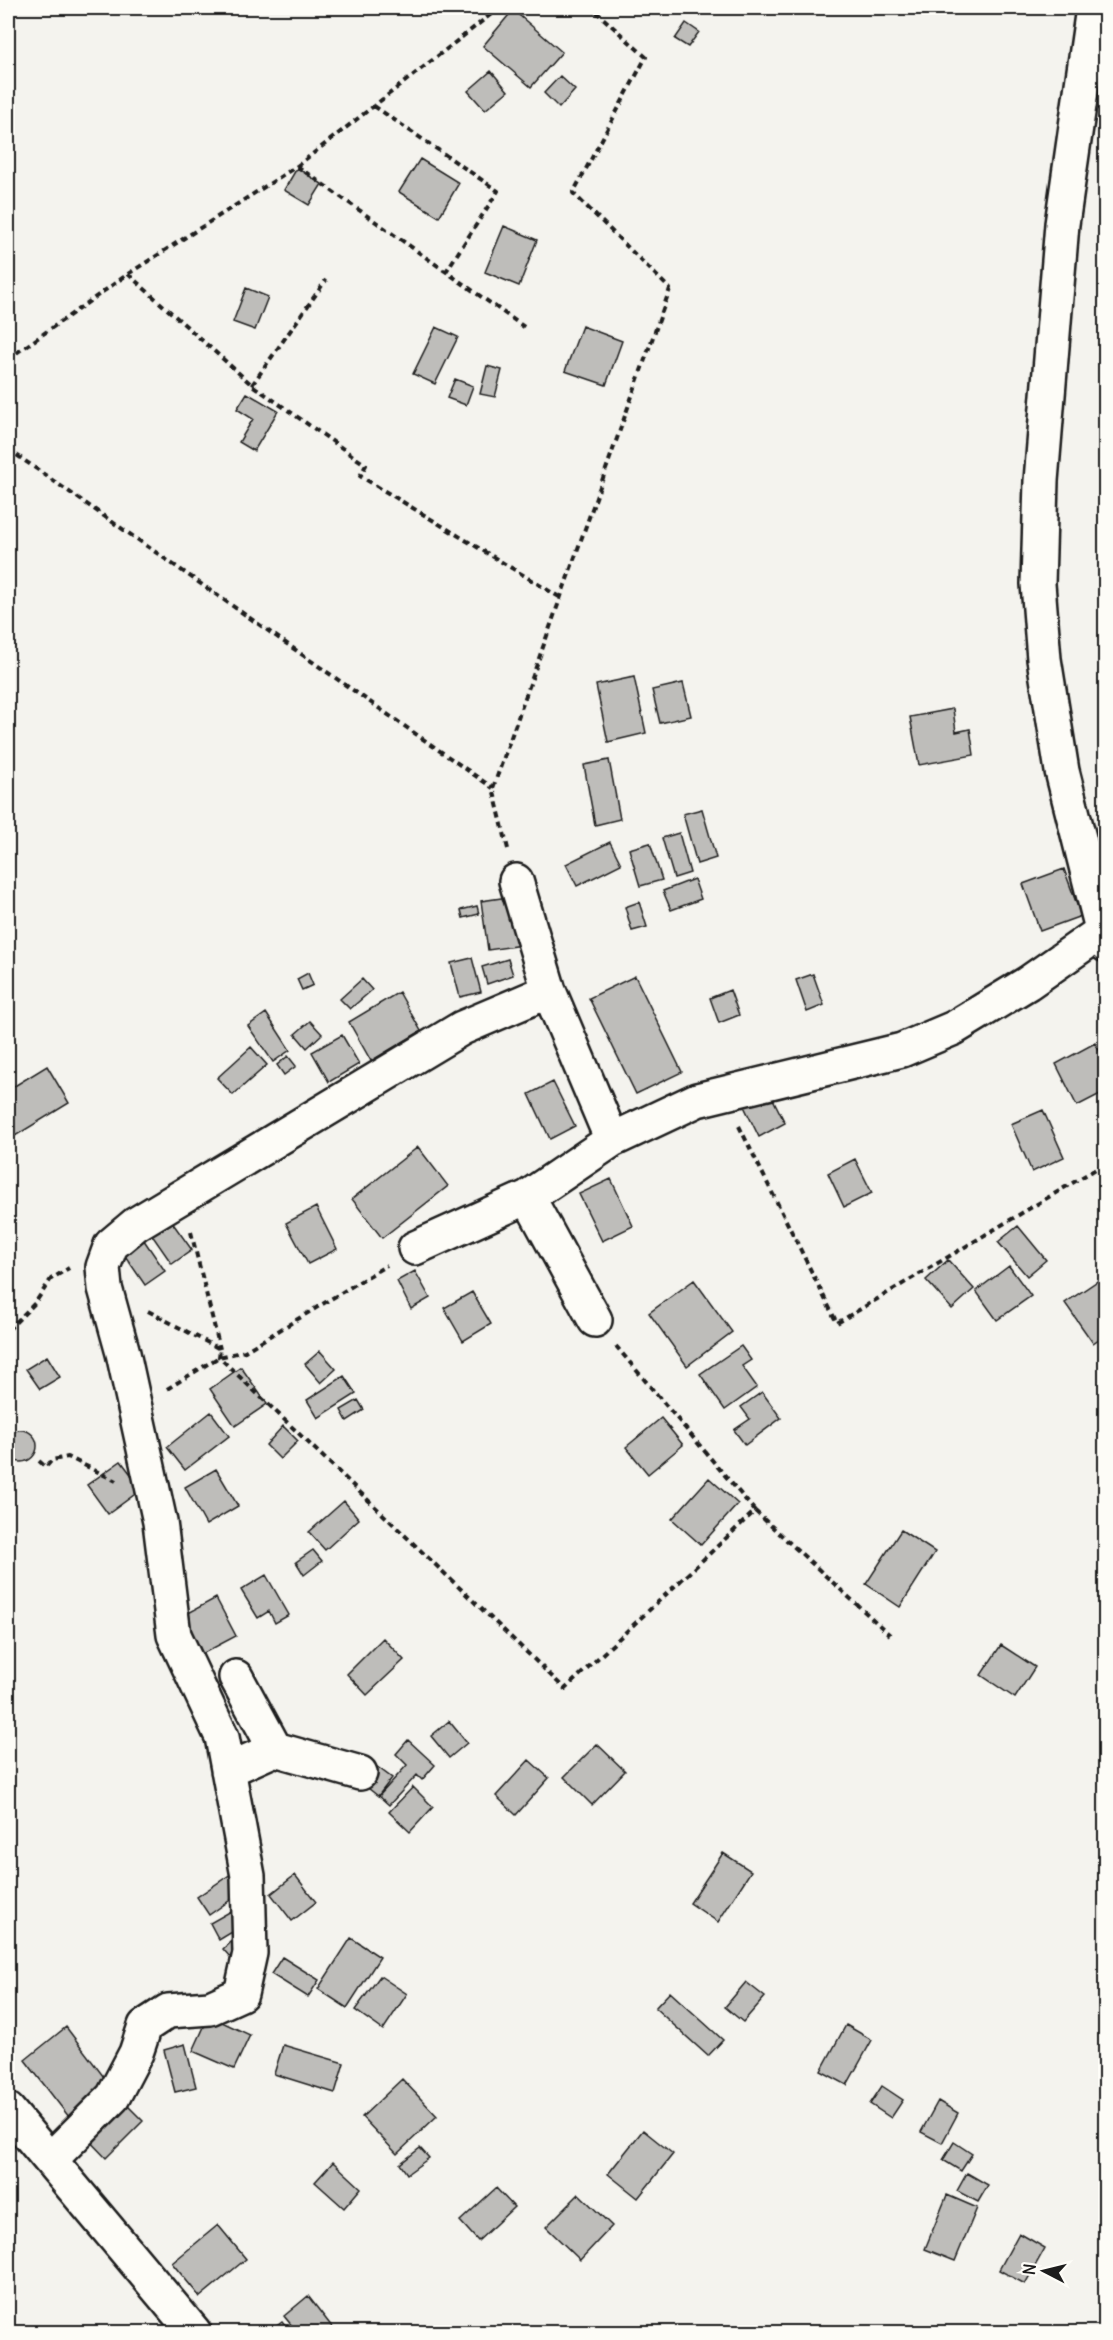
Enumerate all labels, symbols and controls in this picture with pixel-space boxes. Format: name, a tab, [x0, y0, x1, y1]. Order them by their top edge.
north arrow	[1014, 2241, 1074, 2301]
text: N	[1019, 2262, 1040, 2276]

